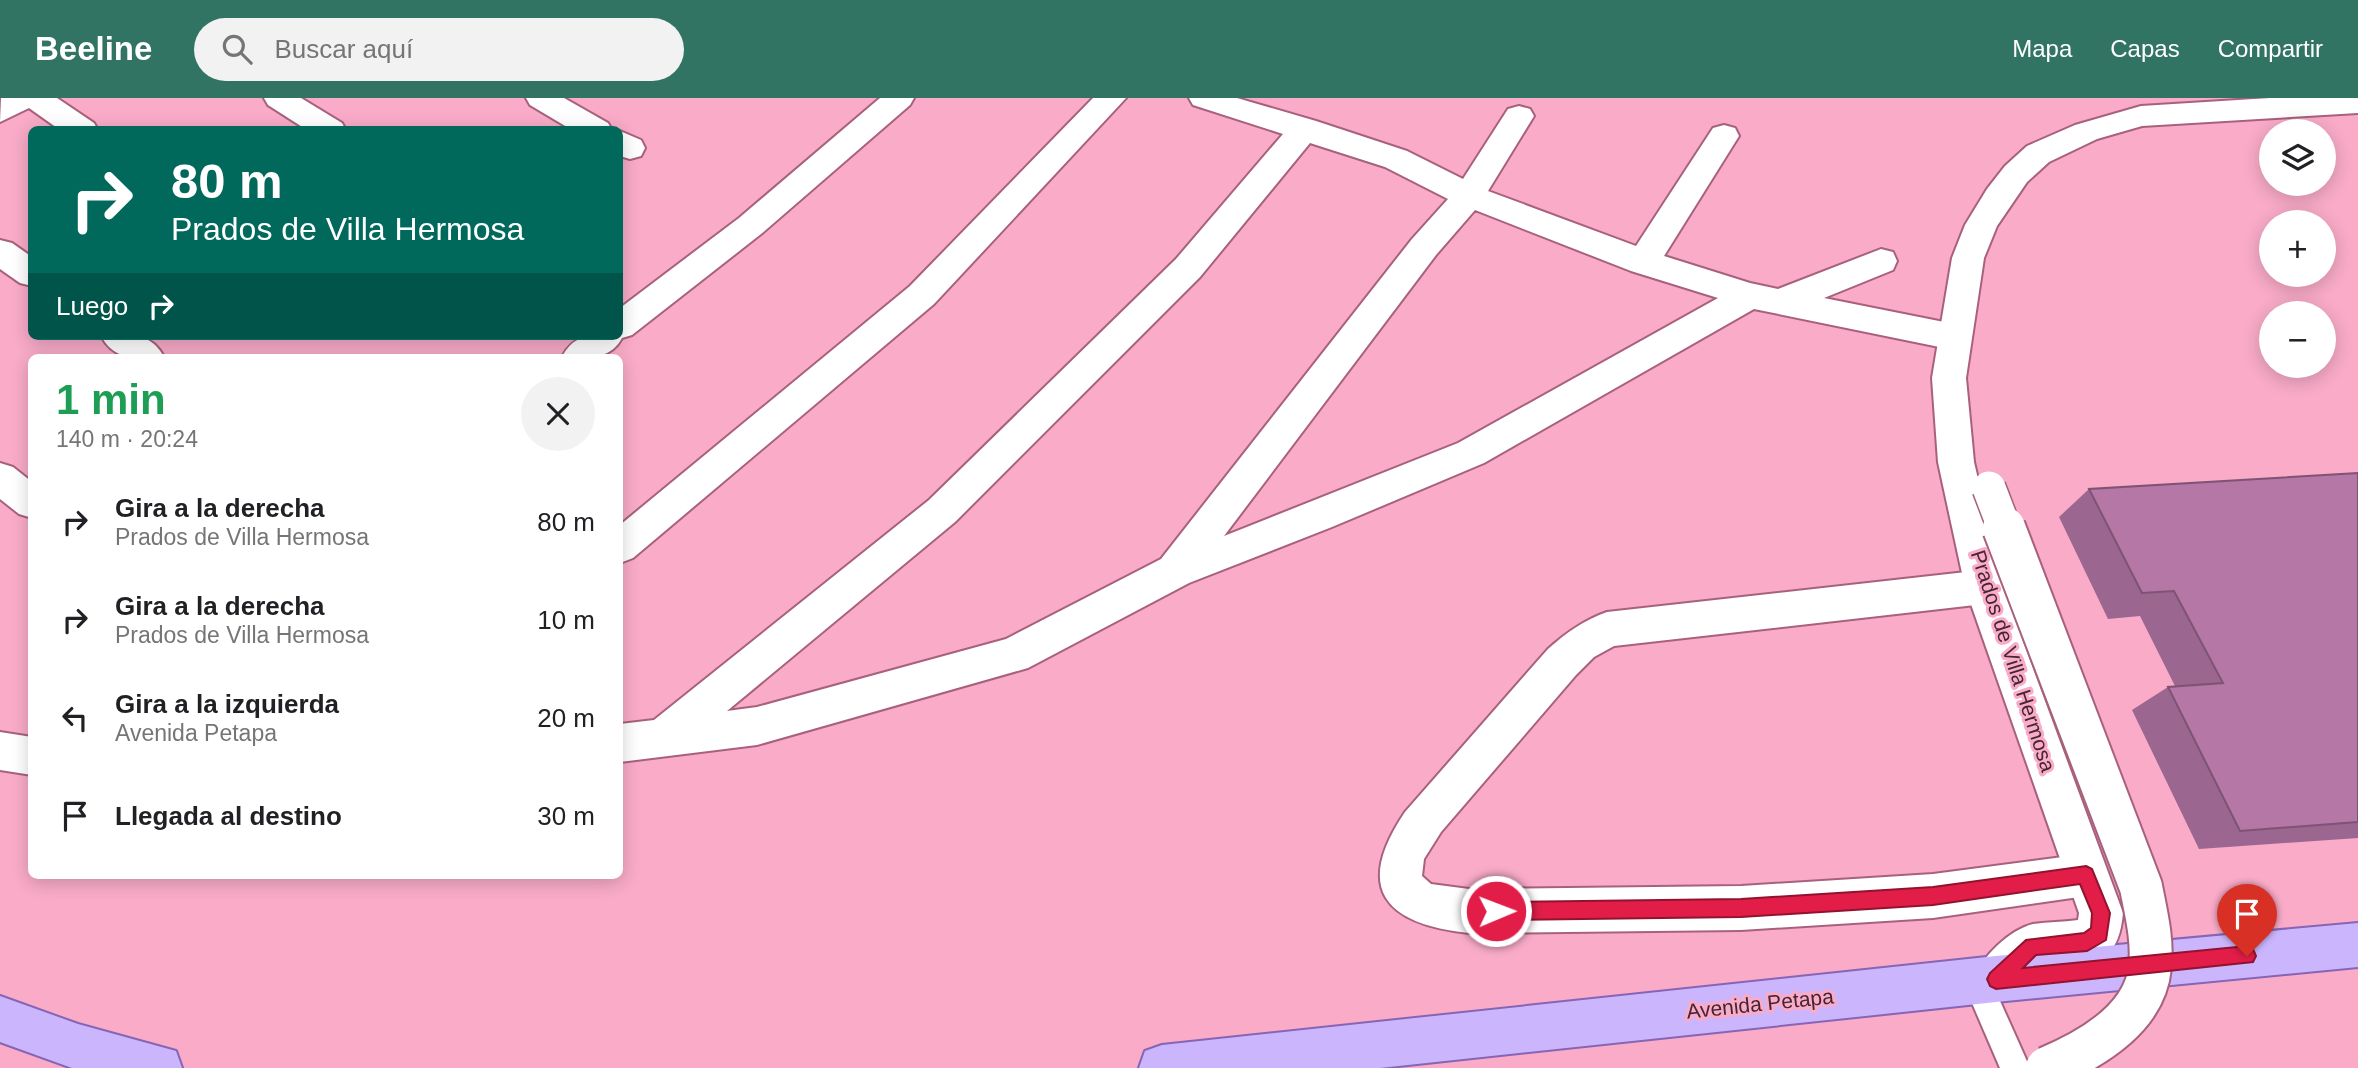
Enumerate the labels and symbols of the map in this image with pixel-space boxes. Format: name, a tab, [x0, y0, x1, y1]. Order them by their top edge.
street label: Prados de Villa Hermosa	[1967, 547, 2060, 775]
position arrow	[1459, 874, 1533, 948]
pin	[2217, 884, 2277, 956]
street label: Avenida Petapa	[1685, 984, 1835, 1023]

